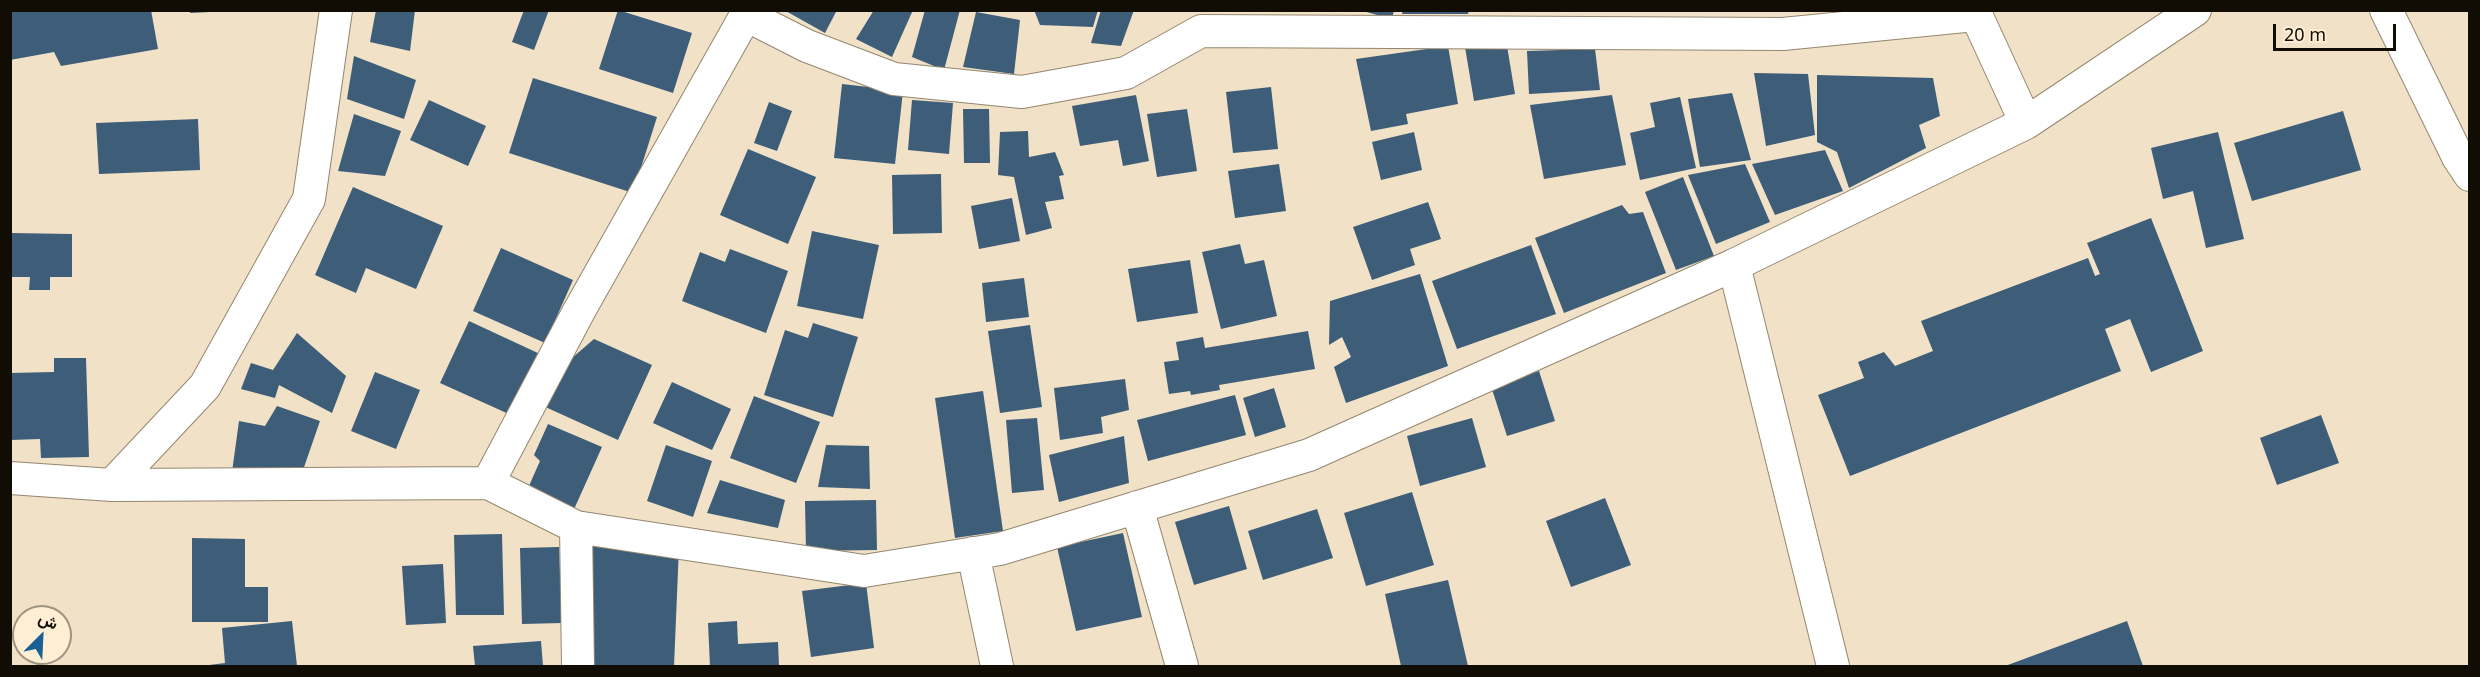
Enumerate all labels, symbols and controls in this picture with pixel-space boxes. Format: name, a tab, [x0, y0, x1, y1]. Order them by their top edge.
scale bar	[2276, 12, 2399, 50]
text: 20 m	[2284, 22, 2326, 46]
north arrow	[12, 605, 72, 665]
text: ش	[35, 606, 62, 634]

